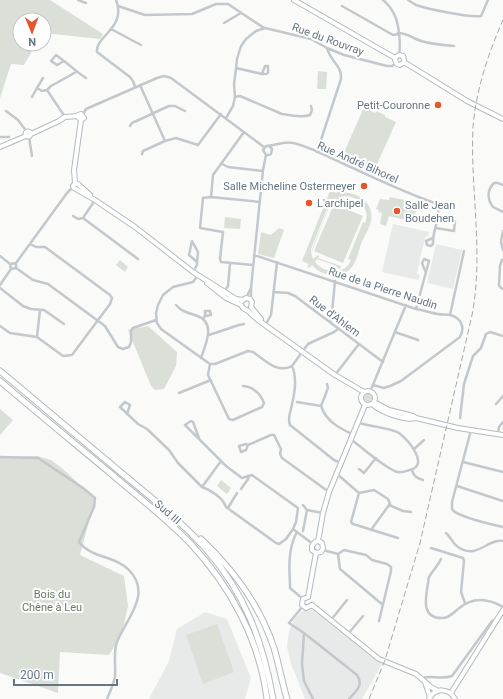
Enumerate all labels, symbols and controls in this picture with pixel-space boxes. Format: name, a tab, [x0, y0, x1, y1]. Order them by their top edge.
north arrow	[12, 12, 52, 52]
street label: Rue du Rouvray	[290, 20, 366, 59]
text: N	[28, 35, 36, 48]
place label: Petit-Couronne	[357, 99, 430, 112]
marker: Petit-Couronne	[433, 100, 443, 110]
street label: Rue André Bihorel	[315, 139, 400, 186]
place label: Salle Micheline Ostermeyer	[223, 180, 356, 193]
marker: Salle Micheline Ostermeyer	[359, 181, 369, 191]
place label: L'archipel	[317, 197, 363, 210]
marker: L'archipel	[304, 198, 314, 208]
place label: Salle Jean Boudehen	[405, 199, 455, 225]
marker: Salle Jean Boudehen	[392, 206, 402, 216]
street label: Rue de la Pierre Naudin	[327, 265, 439, 312]
street label: Rue d'Ahlem	[307, 293, 363, 340]
street label: Sud III	[152, 497, 183, 527]
park label: Bois du Chêne à Leu	[22, 588, 82, 614]
scale bar	[14, 661, 117, 687]
text: 200 m	[20, 668, 54, 682]

